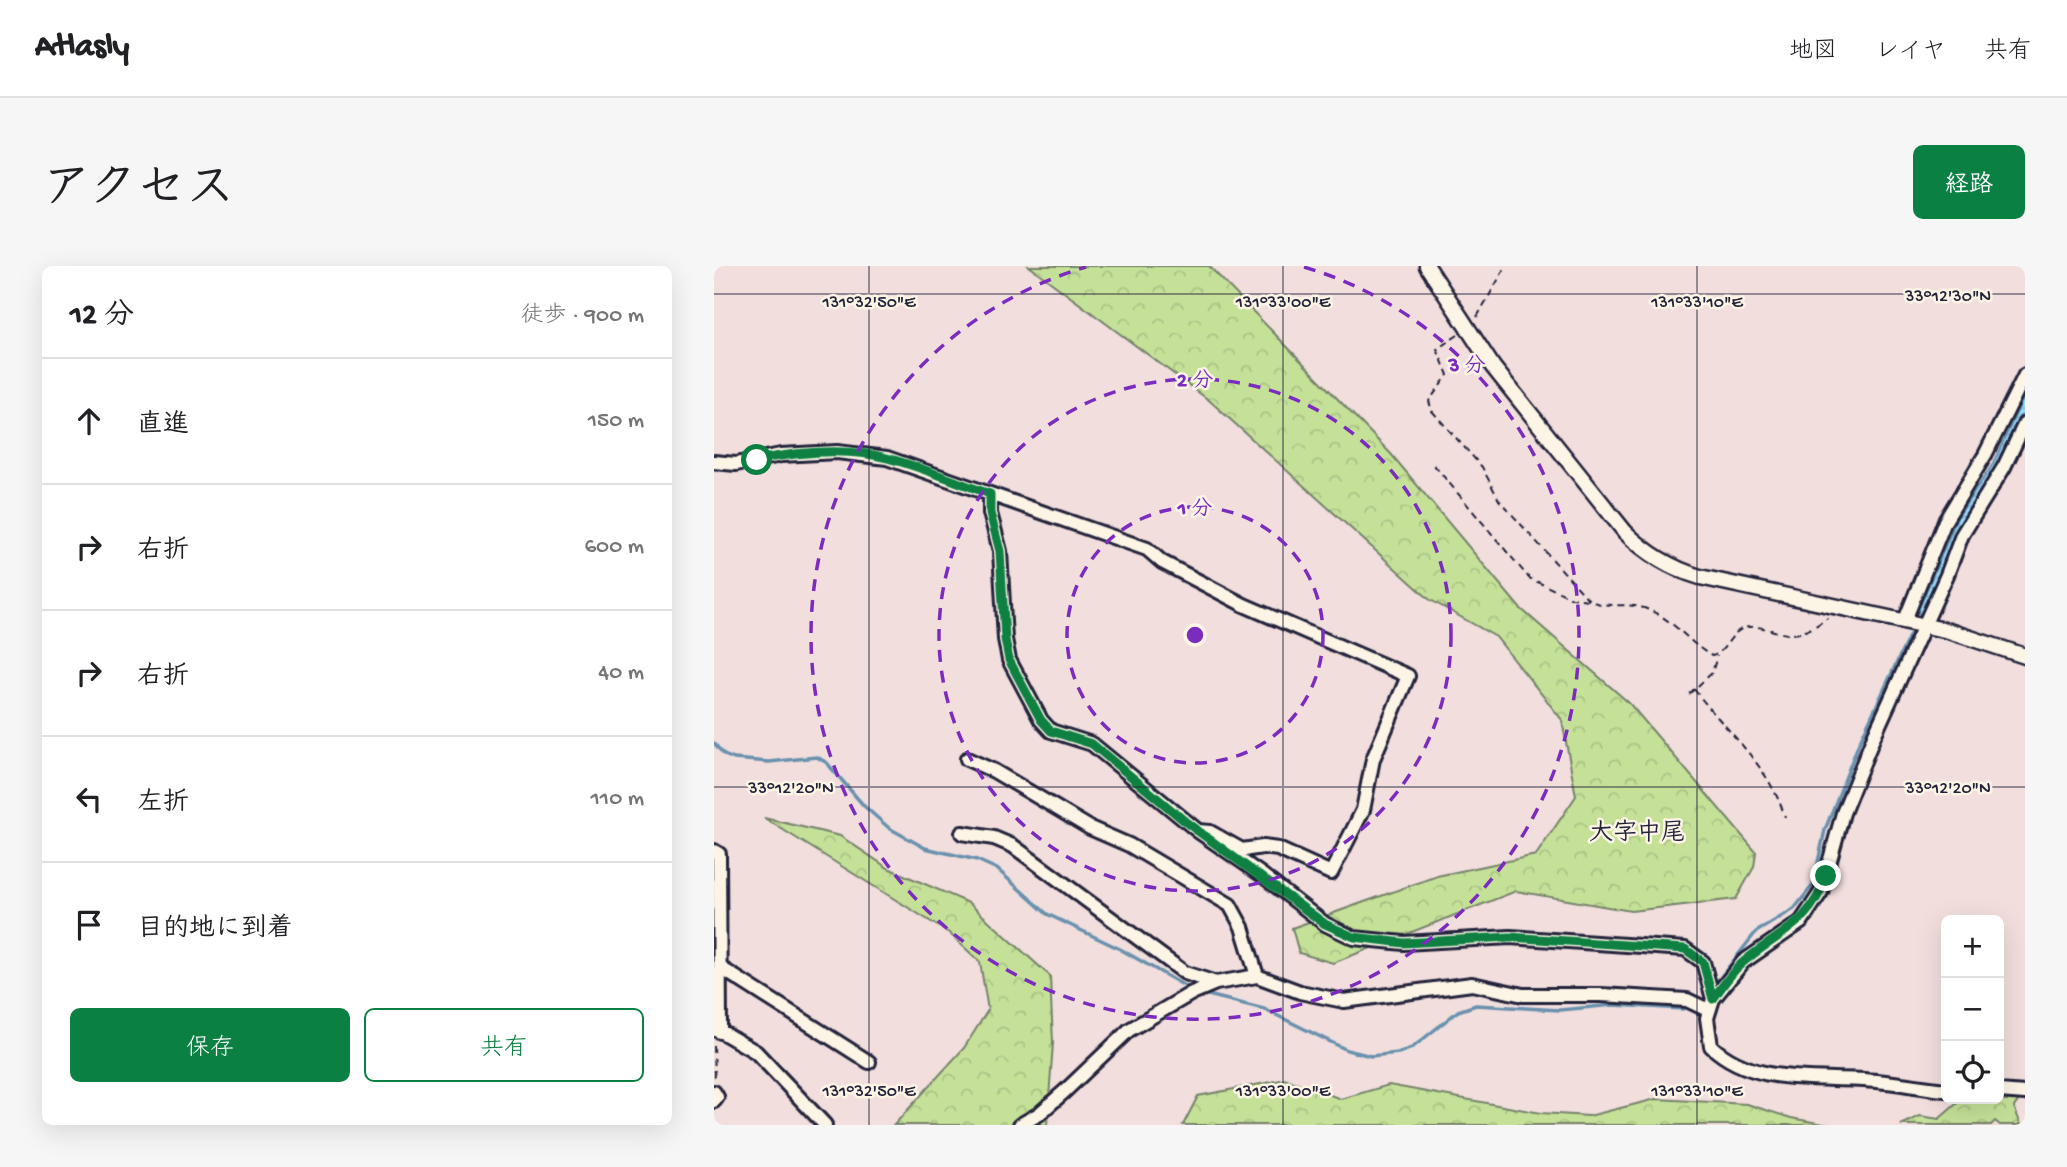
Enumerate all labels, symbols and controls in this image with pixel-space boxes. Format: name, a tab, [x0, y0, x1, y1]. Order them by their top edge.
text: Atlasly	[35, 29, 129, 67]
text: 地図	[1789, 38, 1837, 67]
text: レイヤ	[1875, 38, 1946, 67]
text: 共有	[1984, 38, 2032, 67]
button: 経路	[1913, 145, 2025, 219]
text: アクセス	[42, 163, 235, 221]
text: 33°12'30"N	[1904, 287, 1991, 308]
text: 131°32'50"E	[821, 293, 916, 314]
text: 131°33'00"E	[1235, 293, 1331, 314]
text: 131°33'10"E	[1650, 293, 1743, 314]
text: 12 分	[70, 300, 134, 335]
text: 徒歩 · 900 m	[520, 303, 644, 330]
text: 3 分	[1448, 354, 1485, 380]
text: 2 分	[1177, 369, 1213, 395]
icon: ahead	[70, 402, 108, 440]
text: 150 m	[588, 408, 644, 435]
text: 直進	[137, 411, 189, 442]
route start	[741, 444, 772, 475]
text: 1 分	[1177, 497, 1212, 523]
icon: right	[70, 528, 108, 566]
text: 600 m	[584, 534, 644, 561]
text: 右折	[137, 537, 189, 568]
centre of rings	[1183, 623, 1207, 647]
icon: right	[70, 654, 108, 692]
text: 40 m	[598, 660, 644, 687]
text: 右折	[137, 663, 189, 694]
text: 33°12'20"N	[747, 779, 834, 800]
text: 33°12'20"N	[1904, 779, 1991, 800]
icon: left	[70, 780, 108, 818]
text: 110 m	[591, 786, 644, 813]
text: 左折	[137, 789, 189, 820]
district label: 大字中尾	[1589, 819, 1685, 849]
route end	[1810, 860, 1841, 891]
icon: arrive	[70, 906, 108, 944]
text: 目的地に到着	[137, 915, 293, 946]
map controls	[1941, 915, 2004, 1104]
button: +	[1941, 915, 2004, 978]
button: −	[1941, 978, 2004, 1041]
button: 保存	[70, 1008, 350, 1082]
button: 共有	[364, 1008, 644, 1082]
button: locate	[1941, 1041, 2004, 1104]
text: 131°32'50"E	[821, 1082, 916, 1103]
text: 131°33'00"E	[1235, 1082, 1331, 1103]
text: 131°33'10"E	[1650, 1082, 1743, 1103]

